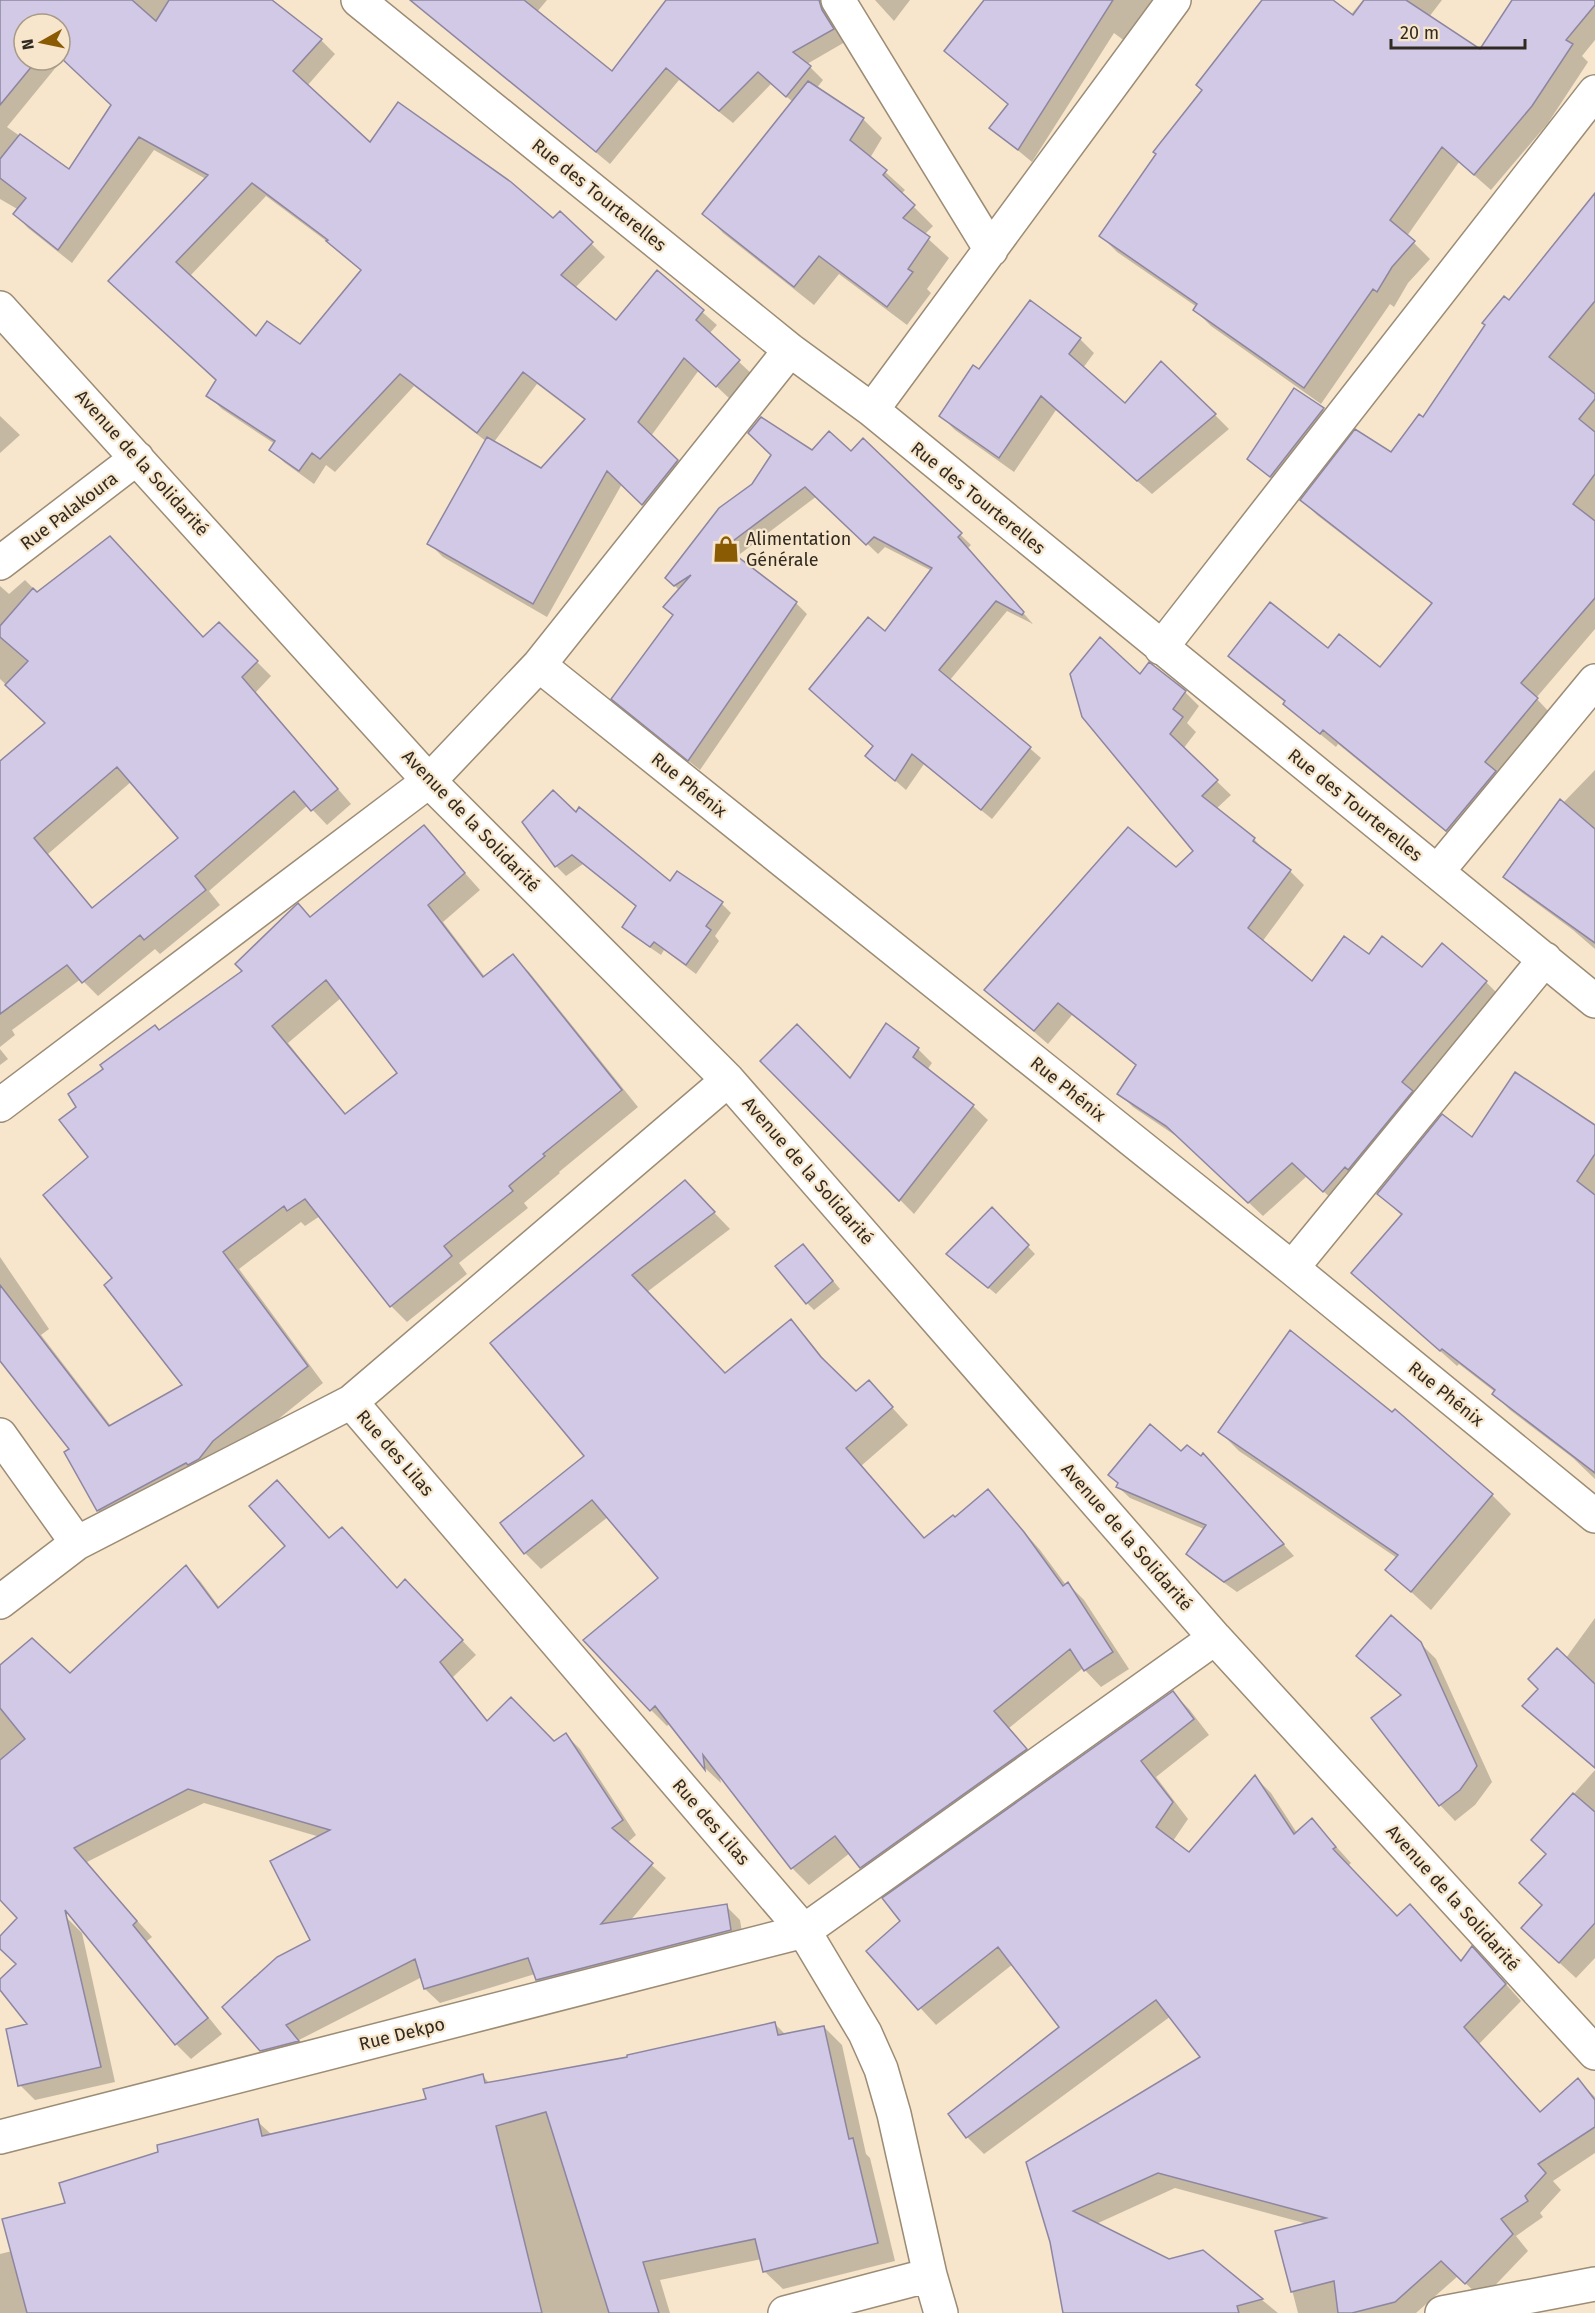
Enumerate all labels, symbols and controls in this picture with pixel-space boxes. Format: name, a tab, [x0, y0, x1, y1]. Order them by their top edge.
north arrow	[12, 12, 72, 72]
scale bar	[1391, 12, 1524, 50]
text: 20 m	[1400, 22, 1439, 44]
text: N	[17, 38, 38, 51]
street label: Rue des Tourterelles	[527, 134, 671, 256]
street label: Avenue de la Solidarité	[71, 385, 213, 541]
street label: Rue des Tourterelles	[906, 437, 1050, 559]
street label: Rue Palakoura	[16, 467, 122, 555]
place label: Alimentation Générale	[746, 528, 851, 571]
shop icon: Alimentation Générale	[711, 534, 741, 564]
street label: Rue des Tourterelles	[1283, 744, 1427, 866]
street label: Avenue de la Solidarité	[397, 745, 545, 897]
street label: Rue Phénix	[647, 748, 731, 822]
street label: Rue Phénix	[1026, 1052, 1110, 1126]
street label: Avenue de la Solidarité	[738, 1092, 878, 1250]
street label: Rue Phénix	[1404, 1357, 1488, 1431]
street label: Rue des Lilas	[352, 1405, 438, 1501]
street label: Avenue de la Solidarité	[1057, 1458, 1197, 1616]
street label: Rue des Lilas	[668, 1774, 754, 1870]
street label: Avenue de la Solidarité	[1382, 1820, 1524, 1976]
street label: Rue Dekpo	[357, 2013, 447, 2055]

